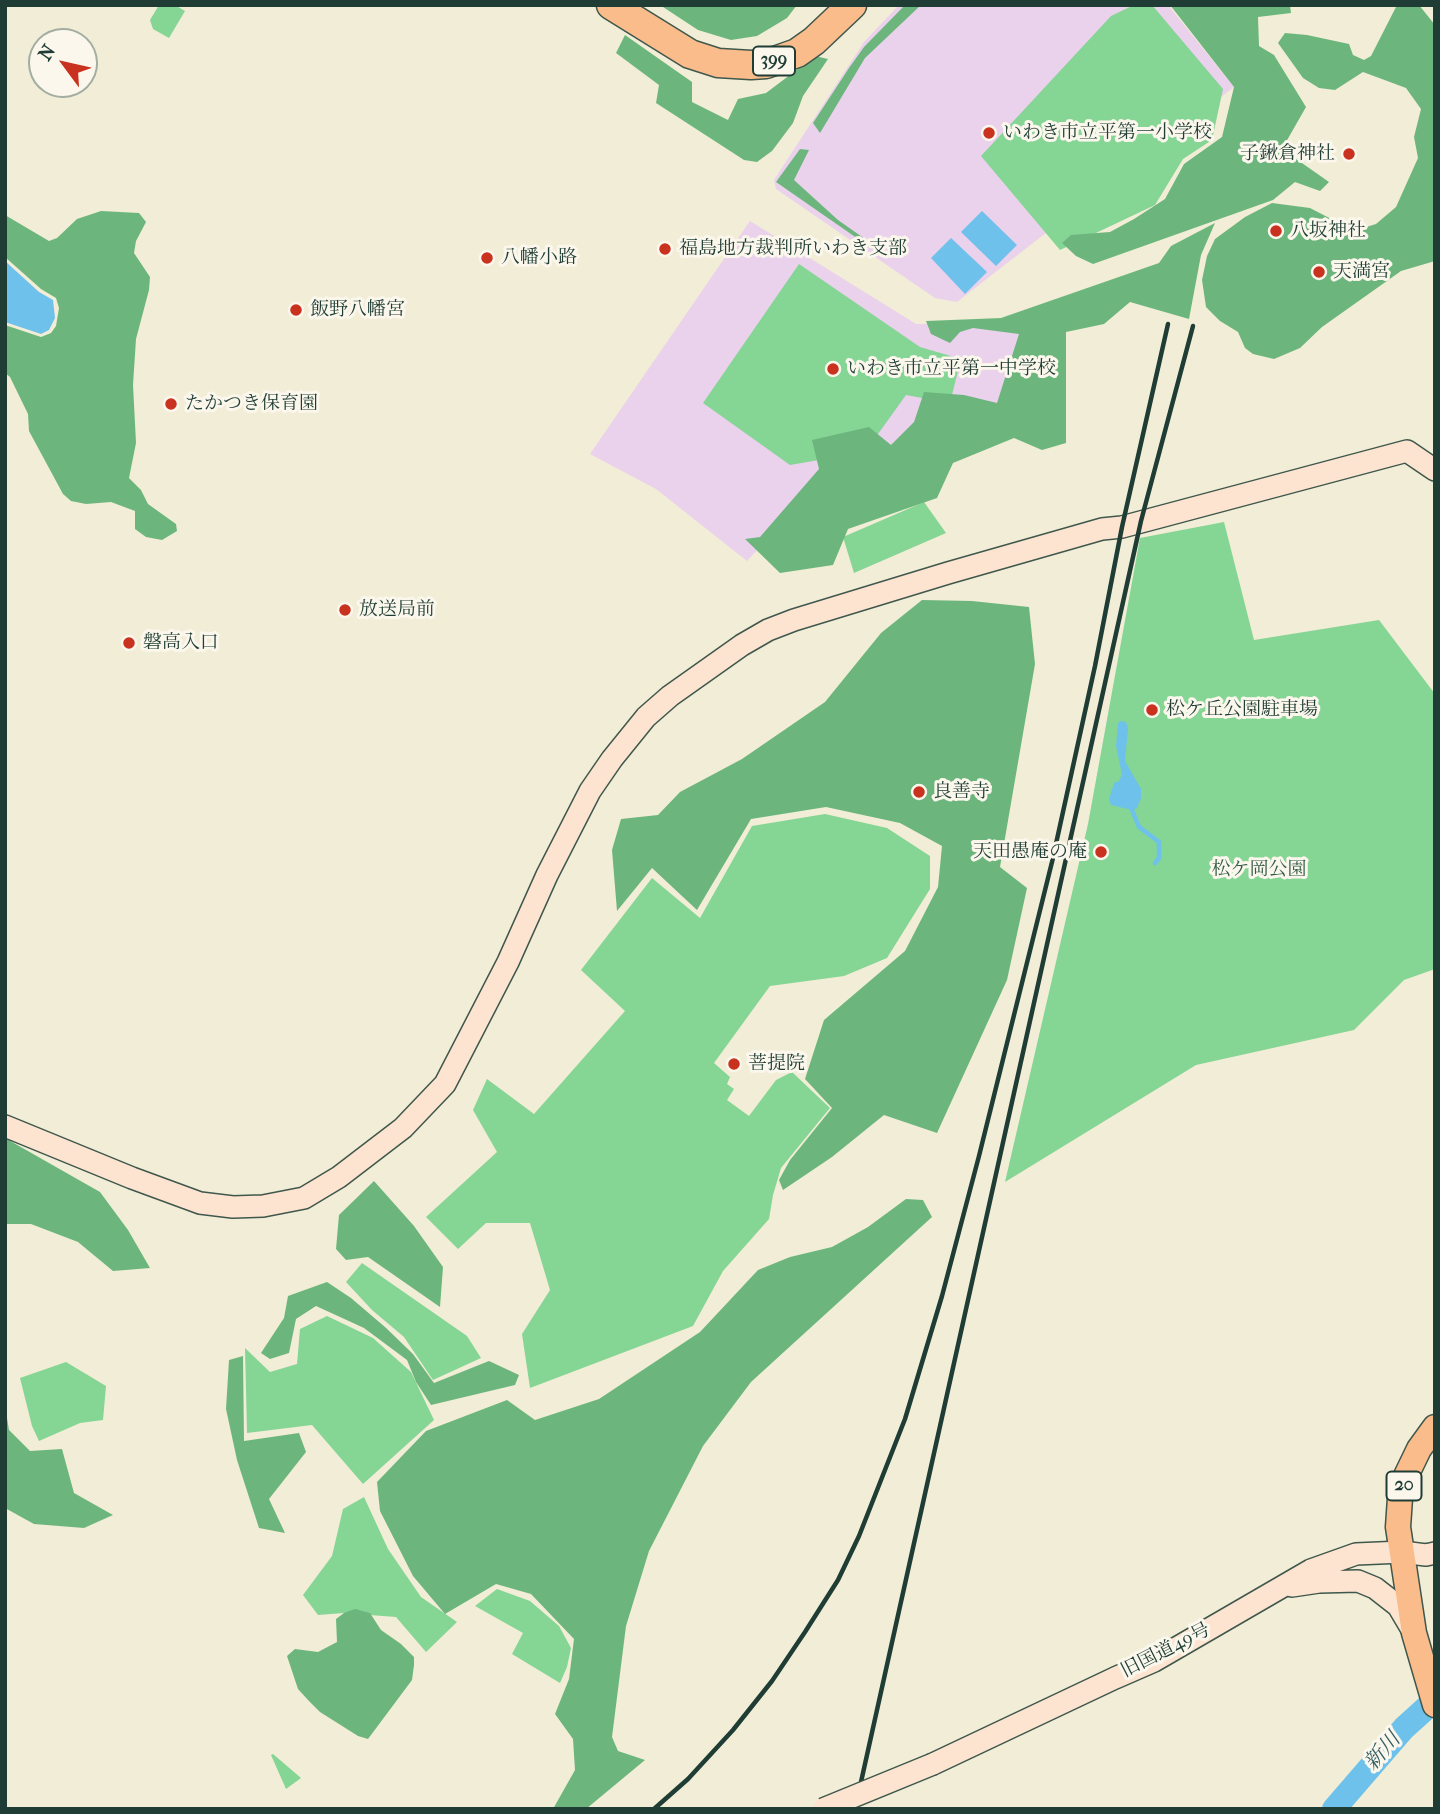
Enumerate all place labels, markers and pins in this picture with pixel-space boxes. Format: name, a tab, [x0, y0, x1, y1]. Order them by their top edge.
place label: いわき市立平第一小学校	[1003, 122, 1212, 144]
marker: いわき市立平第一小学校	[981, 125, 997, 141]
place label: 子鍬倉神社	[1240, 143, 1335, 165]
marker: 子鍬倉神社	[1341, 146, 1357, 162]
place label: 八坂神社	[1290, 220, 1366, 242]
marker: 八坂神社	[1268, 223, 1284, 239]
place label: 福島地方裁判所いわき支部	[679, 238, 907, 260]
marker: 福島地方裁判所いわき支部	[657, 241, 673, 257]
place label: 八幡小路	[501, 247, 577, 269]
marker: 八幡小路	[479, 250, 495, 266]
place label: 天満宮	[1333, 261, 1390, 283]
marker: 天満宮	[1311, 264, 1327, 280]
place label: 飯野八幡宮	[310, 299, 405, 321]
marker: 飯野八幡宮	[288, 302, 304, 318]
place label: いわき市立平第一中学校	[847, 358, 1056, 380]
marker: いわき市立平第一中学校	[825, 361, 841, 377]
place label: たかつき保育園	[185, 393, 318, 415]
marker: たかつき保育園	[163, 396, 179, 412]
place label: 放送局前	[359, 599, 435, 621]
marker: 放送局前	[337, 602, 353, 618]
place label: 磐高入口	[143, 632, 219, 654]
marker: 磐高入口	[121, 635, 137, 651]
place label: 松ケ丘公園駐車場	[1166, 699, 1318, 721]
marker: 松ケ丘公園駐車場	[1144, 702, 1160, 718]
place label: 良善寺	[933, 781, 990, 803]
marker: 良善寺	[911, 784, 927, 800]
place label: 天田愚庵の庵	[973, 841, 1087, 863]
marker: 天田愚庵の庵	[1093, 844, 1109, 860]
place label: 菩提院	[748, 1053, 805, 1075]
marker: 菩提院	[726, 1056, 742, 1072]

